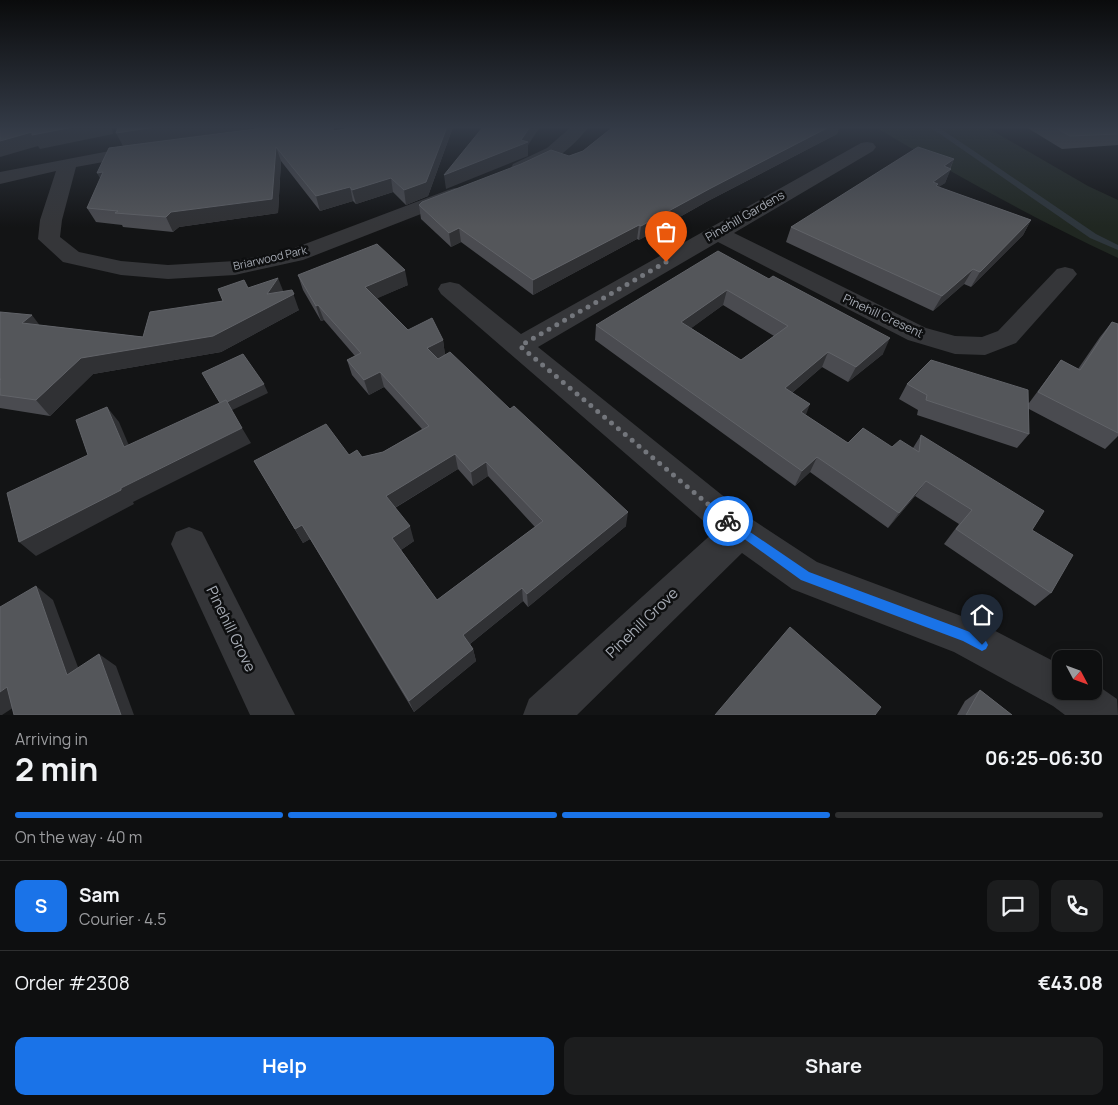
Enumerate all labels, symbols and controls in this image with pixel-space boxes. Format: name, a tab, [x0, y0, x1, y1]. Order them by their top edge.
street label: Pinehill Gardens	[702, 186, 787, 245]
pin	[645, 211, 687, 262]
icon: bag	[652, 218, 680, 246]
street label: Briarwood Park	[232, 242, 309, 273]
street label: Pinehill Cresent	[840, 289, 926, 342]
courier	[703, 496, 753, 546]
icon: bike	[714, 507, 742, 535]
street label: Pinehill Grove	[202, 582, 261, 675]
street label: Pinehill Grove	[601, 583, 683, 663]
pin	[961, 594, 1003, 645]
icon: home	[968, 601, 996, 629]
north arrow	[1052, 650, 1102, 700]
map controls	[1052, 650, 1102, 700]
text: Arriving in	[15, 728, 88, 750]
text: 06:25–06:30	[985, 745, 1103, 771]
text: 2 min	[15, 747, 98, 791]
text: On the way · 40 m	[15, 826, 142, 848]
button: chat	[987, 880, 1039, 932]
button: phone	[1051, 880, 1103, 932]
text: Sam	[79, 882, 120, 908]
text: S	[35, 893, 47, 919]
text: Courier · 4.5	[79, 908, 166, 930]
text: Order #2308	[15, 970, 130, 996]
text: €43.08	[1038, 970, 1103, 996]
button: Help	[15, 1037, 554, 1095]
button: Share	[564, 1037, 1103, 1095]

